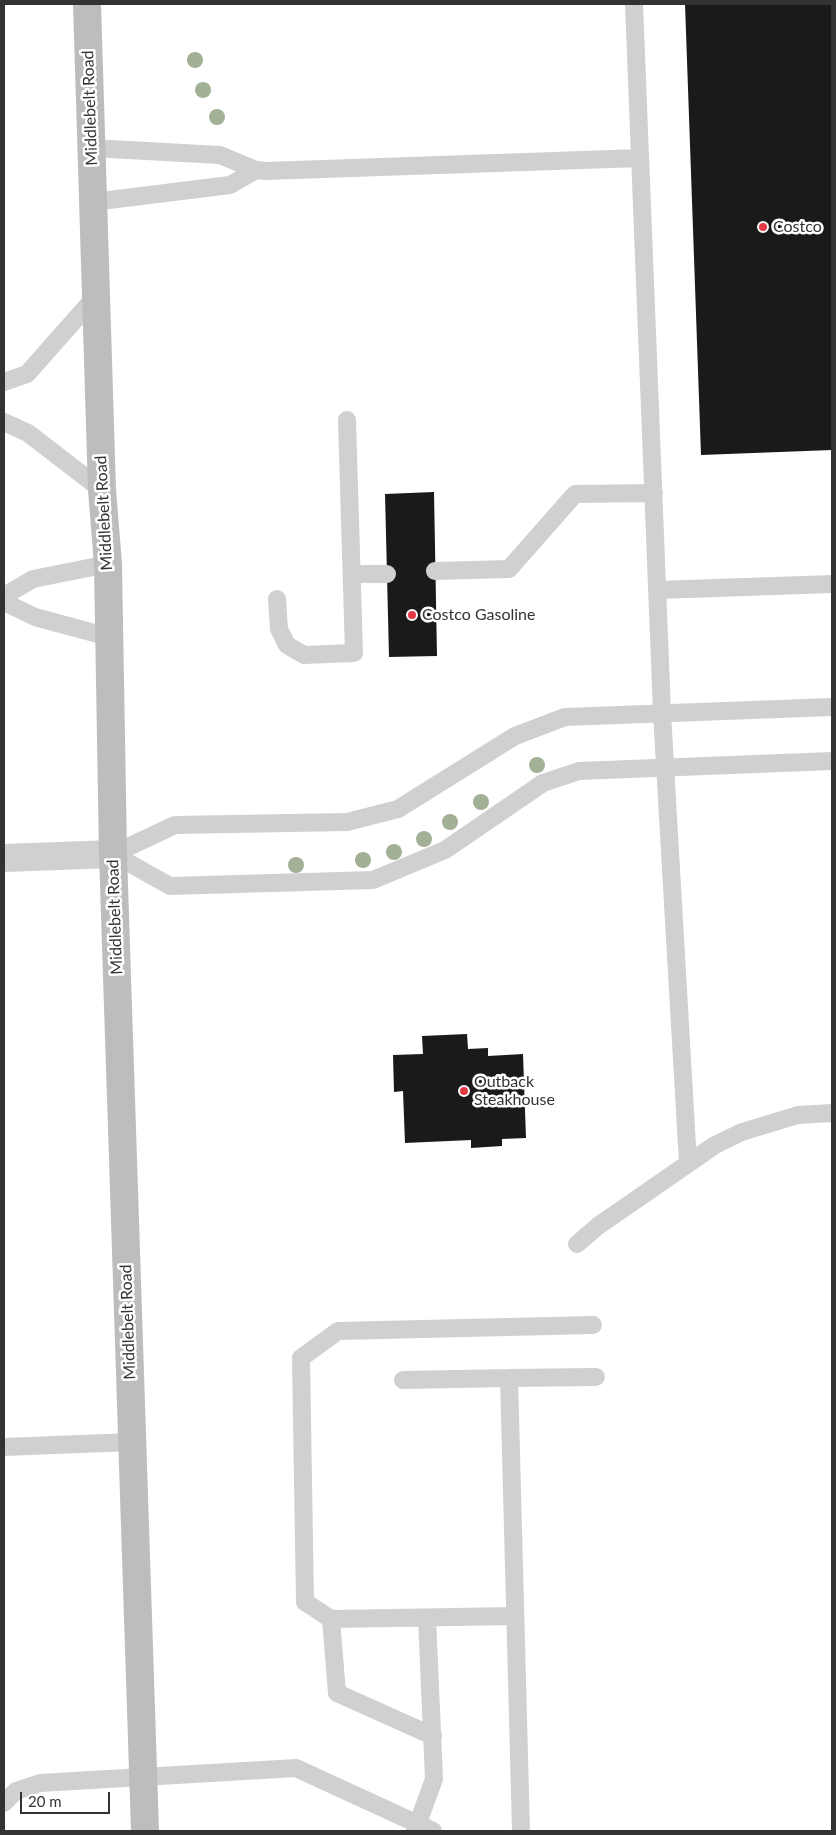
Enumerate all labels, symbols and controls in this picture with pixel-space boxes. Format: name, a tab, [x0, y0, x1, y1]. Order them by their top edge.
street label: Middlebelt Road	[78, 50, 102, 166]
place label: Costco	[773, 217, 822, 237]
marker: Costco	[757, 221, 769, 233]
street label: Middlebelt Road	[91, 455, 117, 571]
place label: Costco Gasoline	[422, 605, 535, 625]
marker: Costco Gasoline	[406, 609, 418, 621]
street label: Middlebelt Road	[103, 859, 127, 975]
place label: Outback Steakhouse	[474, 1072, 555, 1110]
marker: Outback Steakhouse	[458, 1085, 470, 1097]
street label: Middlebelt Road	[116, 1264, 140, 1380]
scale bar	[22, 1782, 112, 1814]
text: 20 m	[28, 1792, 62, 1810]

